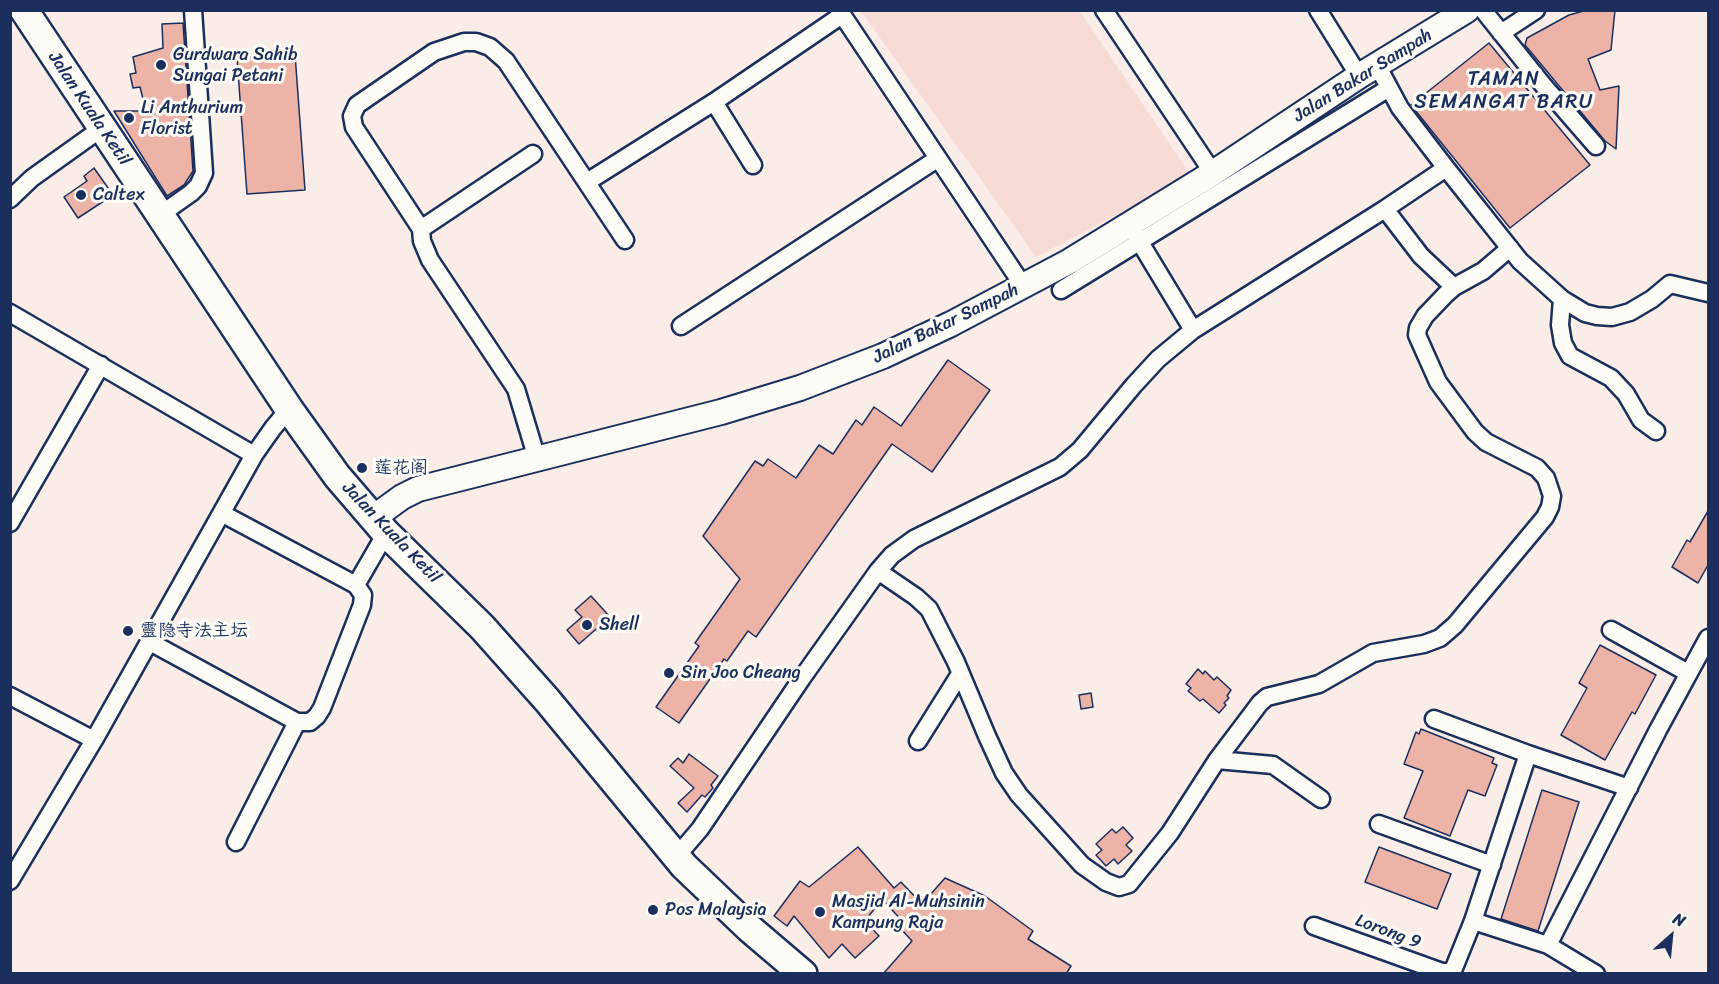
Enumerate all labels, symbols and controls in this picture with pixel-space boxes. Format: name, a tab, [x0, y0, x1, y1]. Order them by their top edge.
street label: Jalan Bakar Sampah	[1290, 25, 1436, 127]
place label: Gurdwara Sahib Sungai Petani	[173, 44, 298, 86]
street label: Jalan Kuala Ketil	[43, 48, 135, 170]
marker: Gurdwara Sahib Sungai Petani	[154, 58, 168, 72]
district label: TAMAN SEMANGAT BARU	[1414, 68, 1594, 115]
place label: Li Anthurium Florist	[141, 97, 243, 140]
marker: Li Anthurium Florist	[122, 111, 136, 125]
place label: Caltex	[93, 184, 145, 206]
marker: Caltex	[74, 188, 88, 202]
street label: Jalan Bakar Sampah	[870, 279, 1022, 369]
place label: 莲花阁	[374, 457, 428, 479]
marker: 莲花阁	[355, 461, 369, 475]
street label: Jalan Kuala Ketil	[337, 478, 445, 588]
place label: Shell	[599, 614, 639, 636]
marker: Shell	[580, 618, 594, 632]
place label: 靈隐寺法主坛	[140, 620, 248, 642]
marker: 靈隐寺法主坛	[121, 624, 135, 638]
place label: Sin Joo Cheang	[681, 662, 801, 684]
marker: Sin Joo Cheang	[662, 666, 676, 680]
place label: Masjid Al-Muhsinin Kampung Raja	[832, 891, 985, 934]
place label: Pos Malaysia	[665, 899, 767, 921]
marker: Pos Malaysia	[646, 903, 660, 917]
text: N	[1668, 904, 1691, 935]
marker: Masjid Al-Muhsinin Kampung Raja	[813, 905, 827, 919]
north arrow	[1641, 906, 1701, 966]
street label: Lorong 9	[1352, 910, 1424, 954]

